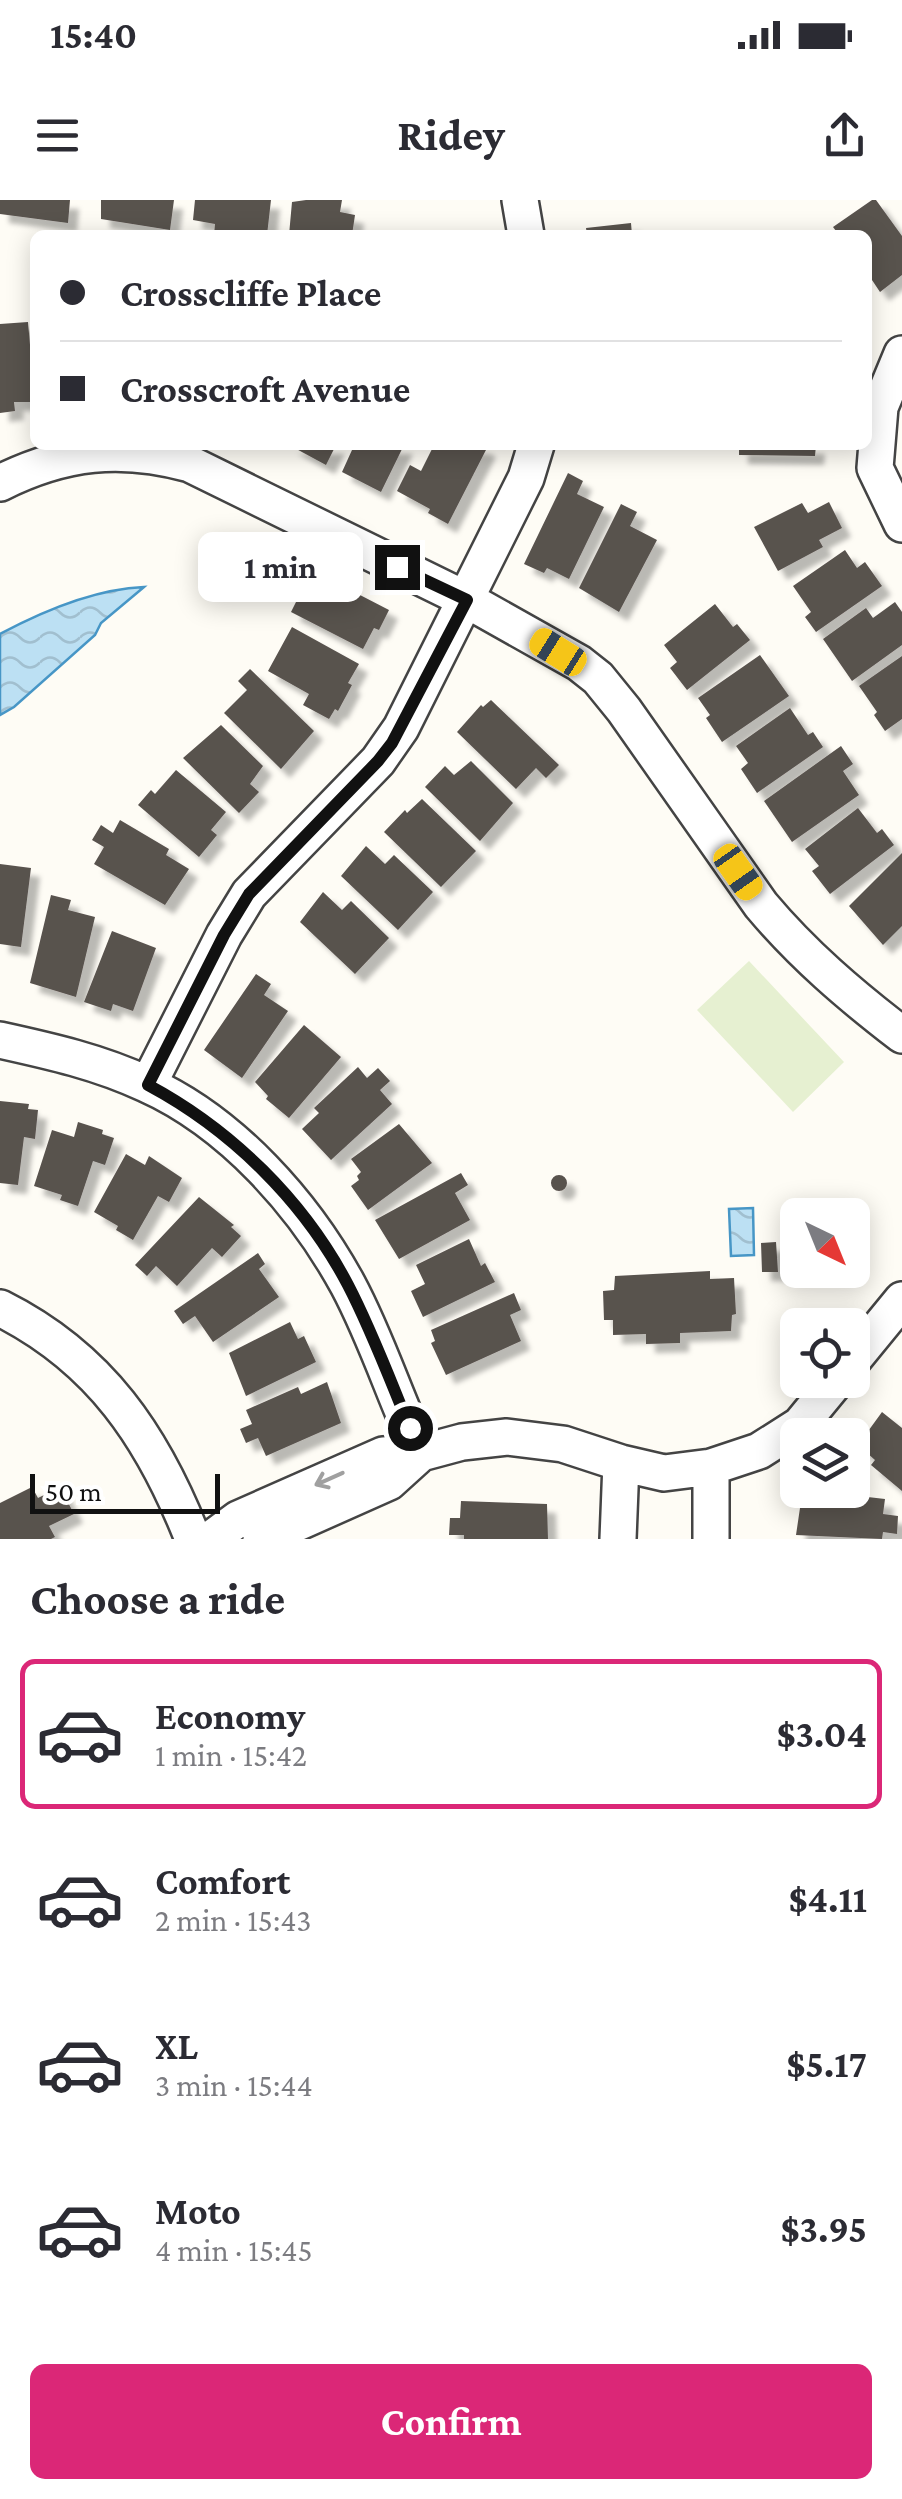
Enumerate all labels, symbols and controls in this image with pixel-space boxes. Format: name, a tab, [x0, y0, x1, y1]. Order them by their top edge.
text: 15:40	[50, 14, 137, 56]
icon: menu	[30, 108, 85, 163]
icon: share	[817, 108, 872, 163]
text: Ridey	[397, 110, 505, 160]
text: Crosscliffe Place	[120, 272, 381, 314]
text: Crosscroft Avenue	[120, 368, 410, 410]
callout: 1 min	[197, 532, 362, 602]
route end	[375, 545, 420, 590]
text: 1 min	[244, 549, 317, 585]
car	[525, 623, 591, 681]
car	[709, 839, 767, 905]
north arrow	[780, 1198, 870, 1288]
map controls	[780, 1198, 870, 1508]
button: locate	[780, 1308, 870, 1398]
route start	[388, 1406, 433, 1451]
button: layers	[780, 1418, 870, 1508]
scale bar	[30, 1469, 220, 1514]
one-way arrow	[314, 1471, 345, 1489]
text: 50 m	[45, 1476, 102, 1507]
text: Choose a ride	[30, 1574, 285, 1624]
icon: car	[35, 1689, 125, 1779]
text: Economy	[155, 1695, 305, 1737]
text: $3.04	[776, 1713, 867, 1755]
text: 1 min · 15:42	[155, 1737, 307, 1773]
icon: car	[35, 1854, 125, 1944]
text: Comfort	[155, 1860, 291, 1902]
text: $4.11	[789, 1878, 867, 1920]
text: 2 min · 15:43	[155, 1902, 311, 1938]
icon: car	[35, 2019, 125, 2109]
text: XL	[155, 2025, 198, 2067]
text: $5.17	[786, 2043, 867, 2085]
text: 3 min · 15:44	[155, 2067, 313, 2103]
icon: car	[35, 2184, 125, 2274]
text: Moto	[155, 2190, 241, 2232]
text: $3.95	[781, 2208, 867, 2250]
text: 4 min · 15:45	[155, 2232, 313, 2268]
button: Confirm	[30, 2364, 872, 2479]

